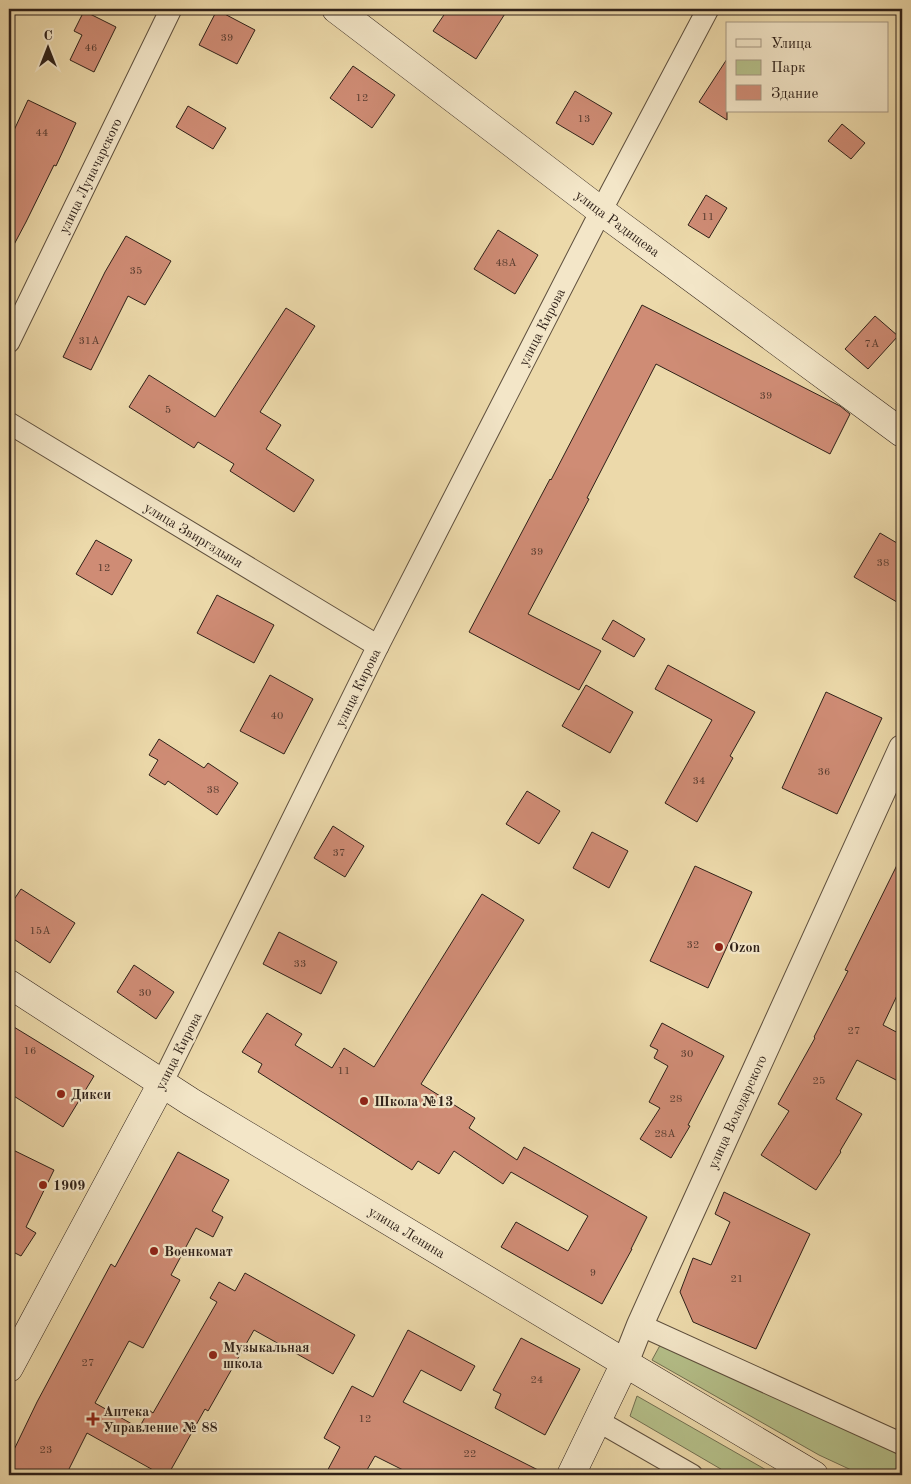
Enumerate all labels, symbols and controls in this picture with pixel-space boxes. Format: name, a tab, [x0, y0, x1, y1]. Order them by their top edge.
north arrow	[22, 22, 72, 72]
legend	[726, 22, 888, 112]
text: С	[43, 29, 53, 43]
house number: 39	[221, 33, 233, 44]
text: Улица	[771, 37, 812, 52]
house number: 46	[85, 43, 97, 54]
text: Парк	[771, 61, 806, 76]
text: Здание	[771, 87, 818, 102]
house number: 12	[356, 93, 368, 104]
house number: 13	[578, 114, 590, 125]
street label: улица Луначарского	[57, 116, 125, 236]
house number: 44	[36, 128, 48, 139]
street label: улица Радищева	[572, 188, 662, 260]
house number: 11	[702, 212, 714, 223]
house number: 48А	[495, 258, 517, 269]
house number: 35	[130, 266, 142, 277]
street label: улица Кирова	[517, 286, 568, 369]
house number: 31А	[78, 336, 100, 347]
house number: 7А	[865, 339, 880, 350]
house number: 39	[760, 391, 772, 402]
house number: 5	[165, 405, 171, 416]
street label: улица Звиргздыня	[142, 500, 245, 571]
house number: 39	[531, 547, 543, 558]
house number: 38	[877, 558, 889, 569]
house number: 12	[98, 563, 110, 574]
street label: улица Кирова	[333, 647, 384, 729]
house number: 40	[271, 711, 283, 722]
house number: 36	[818, 767, 830, 778]
house number: 34	[693, 776, 705, 787]
house number: 38	[207, 785, 219, 796]
house number: 37	[333, 848, 345, 859]
house number: 15А	[29, 926, 51, 937]
house number: 32	[687, 940, 699, 951]
marker: Ozon	[713, 941, 725, 953]
place label: Ozon	[729, 941, 760, 955]
house number: 33	[294, 959, 306, 970]
house number: 30	[139, 988, 151, 999]
street label: улица Кирова	[153, 1010, 205, 1093]
house number: 27	[848, 1026, 860, 1037]
house number: 16	[24, 1046, 36, 1057]
house number: 30	[681, 1049, 693, 1060]
street label: улица Володарского	[706, 1053, 770, 1171]
house number: 11	[338, 1066, 350, 1077]
house number: 25	[813, 1076, 825, 1087]
marker: Дикси	[55, 1088, 67, 1100]
place label: Дикси	[71, 1088, 111, 1102]
house number: 28	[670, 1094, 682, 1105]
marker: Школа №13	[358, 1095, 370, 1107]
place label: Школа №13	[374, 1095, 453, 1109]
house number: 28А	[654, 1129, 676, 1140]
marker: 1909	[37, 1179, 49, 1191]
place label: 1909	[53, 1179, 85, 1193]
street label: улица Ленина	[366, 1204, 447, 1261]
marker: Военкомат	[148, 1245, 160, 1257]
place label: Военкомат	[164, 1245, 233, 1259]
house number: 9	[590, 1268, 596, 1279]
house number: 21	[731, 1274, 743, 1285]
place label: Музыкальная школа	[223, 1341, 310, 1371]
marker: Музыкальная школа	[207, 1349, 219, 1361]
house number: 27	[82, 1358, 94, 1369]
house number: 24	[531, 1375, 543, 1386]
place label: Аптека Управление № 88	[103, 1405, 218, 1435]
marker: Аптека Управление № 88	[87, 1413, 99, 1425]
house number: 12	[359, 1414, 371, 1425]
house number: 23	[40, 1445, 52, 1456]
house number: 22	[464, 1449, 476, 1460]

